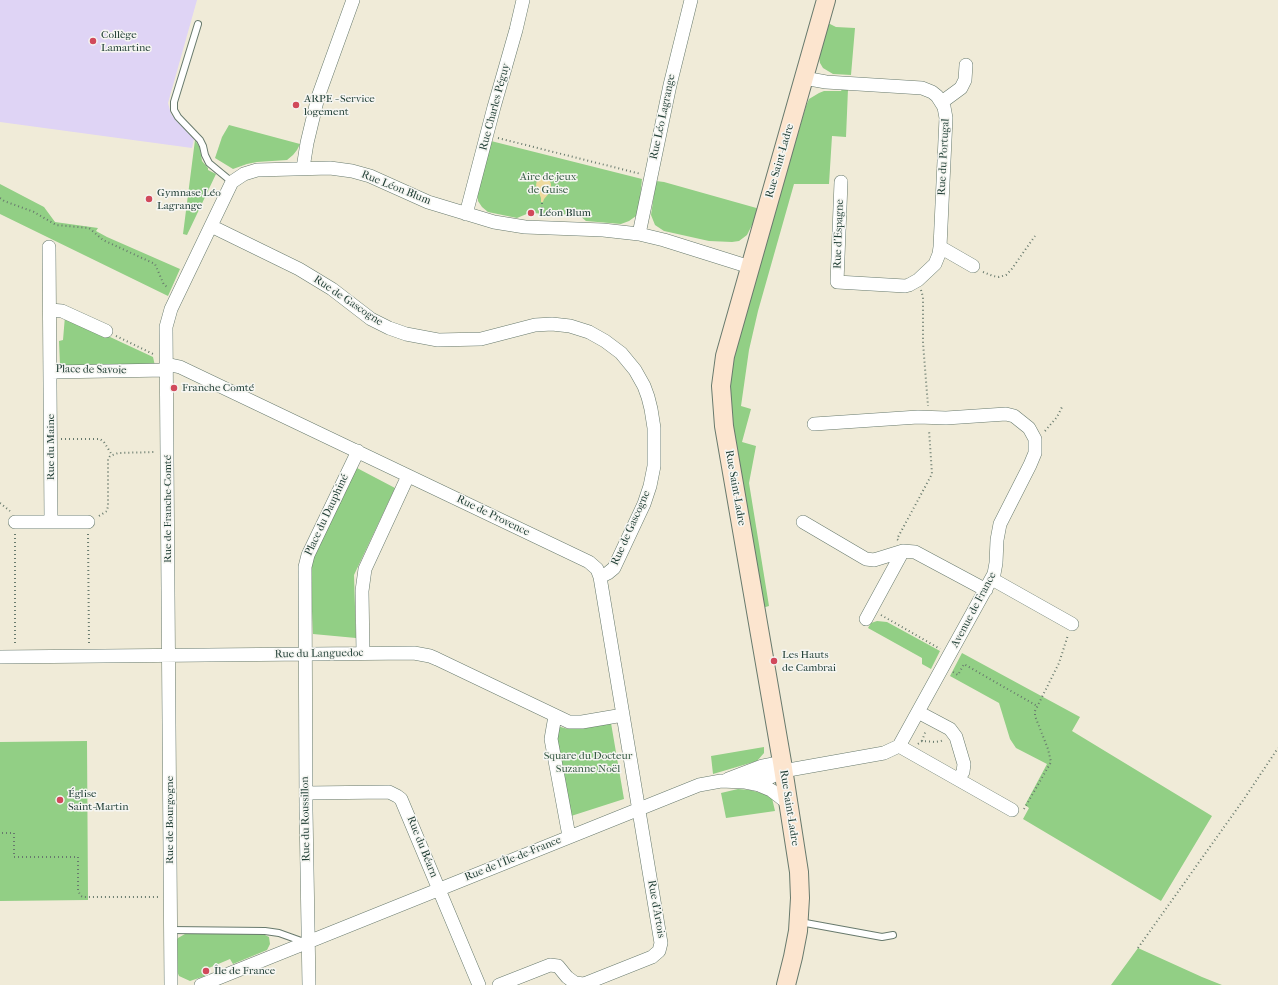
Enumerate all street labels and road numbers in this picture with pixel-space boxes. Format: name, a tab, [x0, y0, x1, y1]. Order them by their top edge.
street label: Rue Charles Péguy	[477, 62, 513, 152]
street label: Rue Léo Lagrange	[647, 73, 679, 161]
street label: Rue du Portugal	[935, 118, 953, 196]
street label: Rue Saint-Ladre	[763, 122, 797, 200]
street label: Rue Léon Blum	[359, 168, 433, 208]
street label: Rue d'Espagne	[831, 199, 847, 269]
street label: Rue de Gascogne	[311, 273, 385, 329]
street label: Place de Savoie	[55, 363, 127, 377]
street label: Rue du Maine	[44, 414, 58, 480]
street label: Rue Saint-Ladre	[722, 449, 748, 527]
street label: Rue de Franche-Comté	[161, 455, 175, 563]
street label: Place du Dauphiné	[302, 472, 352, 558]
street label: Rue de Gascogne	[609, 488, 653, 568]
street label: Rue de Provence	[454, 493, 532, 539]
street label: Avenue de France	[948, 570, 1000, 650]
street label: Rue du Languedoc	[275, 647, 363, 661]
street label: Rue Saint-Ladre	[776, 769, 802, 847]
street label: Rue de Bourgogne	[163, 776, 177, 864]
street label: Rue du Roussillon	[299, 776, 313, 862]
street label: Rue du Béarn	[404, 814, 440, 880]
street label: Rue de l'Île-de-France	[463, 834, 563, 884]
street label: Rue d'Artois	[644, 879, 668, 939]

